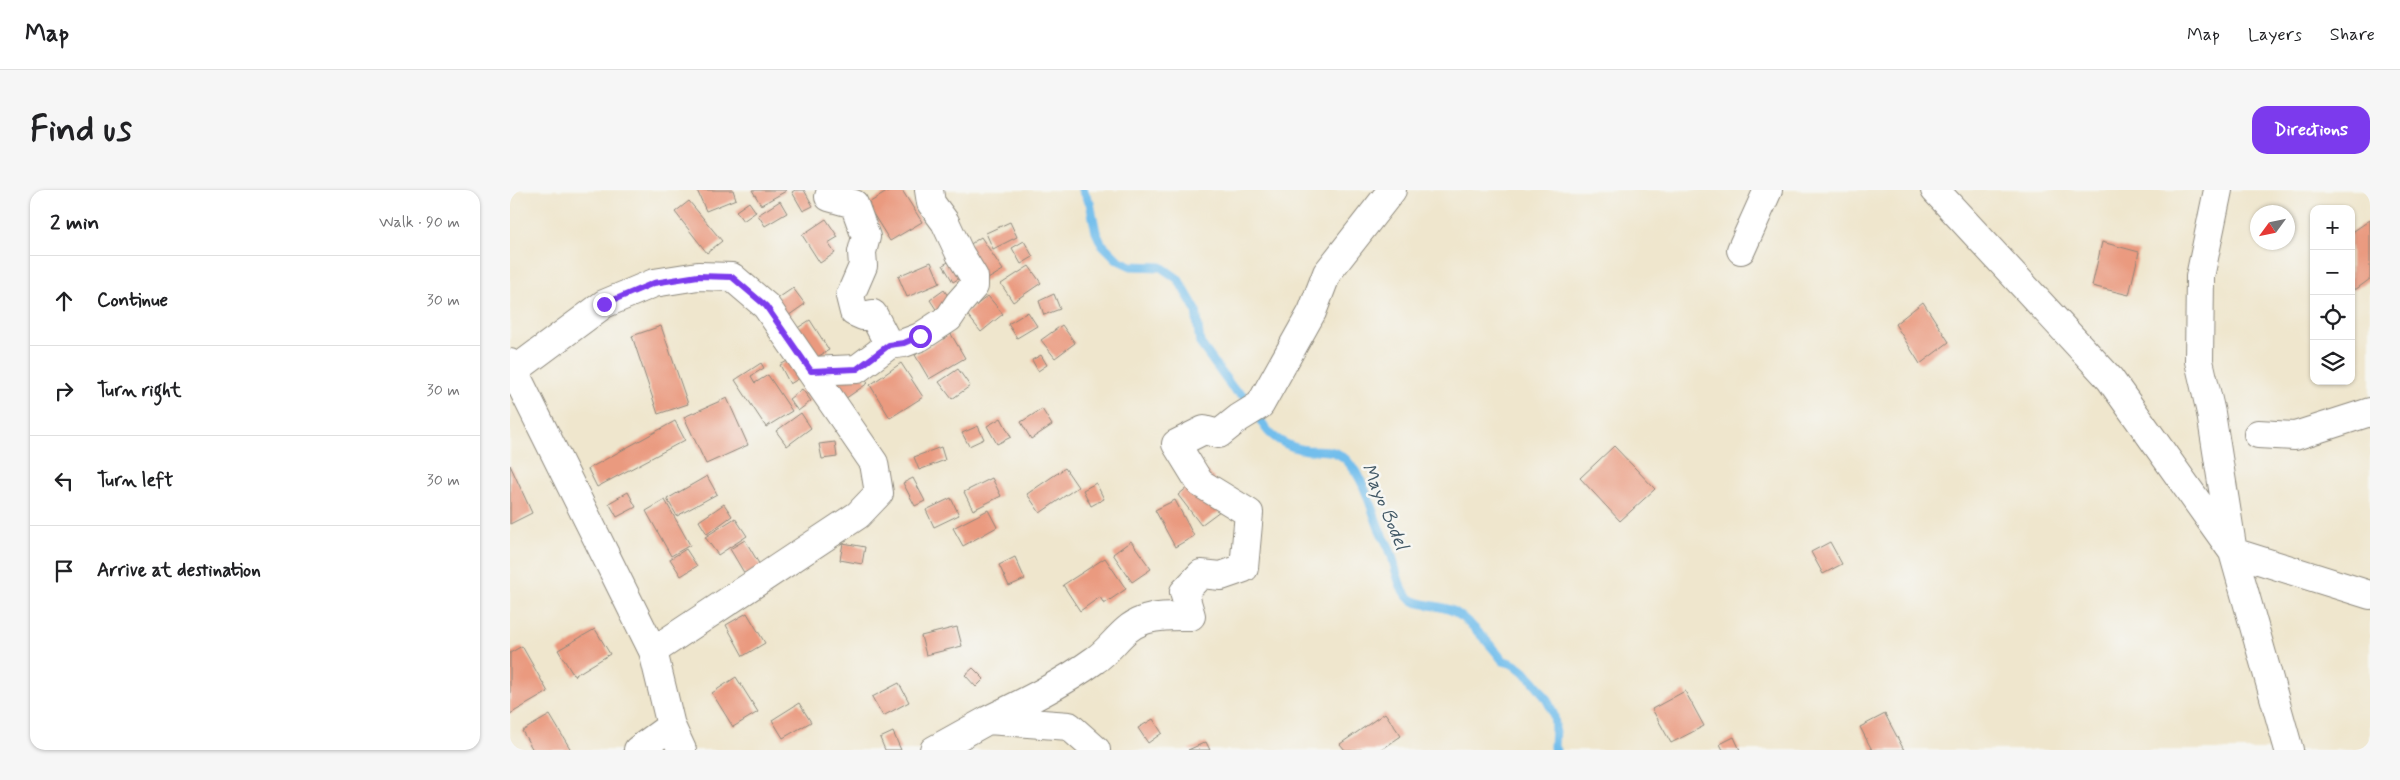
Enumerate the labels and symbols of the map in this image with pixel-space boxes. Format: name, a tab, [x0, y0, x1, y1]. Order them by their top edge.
north arrow	[2250, 205, 2295, 250]
route end	[593, 293, 616, 316]
route start	[909, 325, 932, 348]
water label: Mayo Bodel	[1355, 460, 1415, 555]

